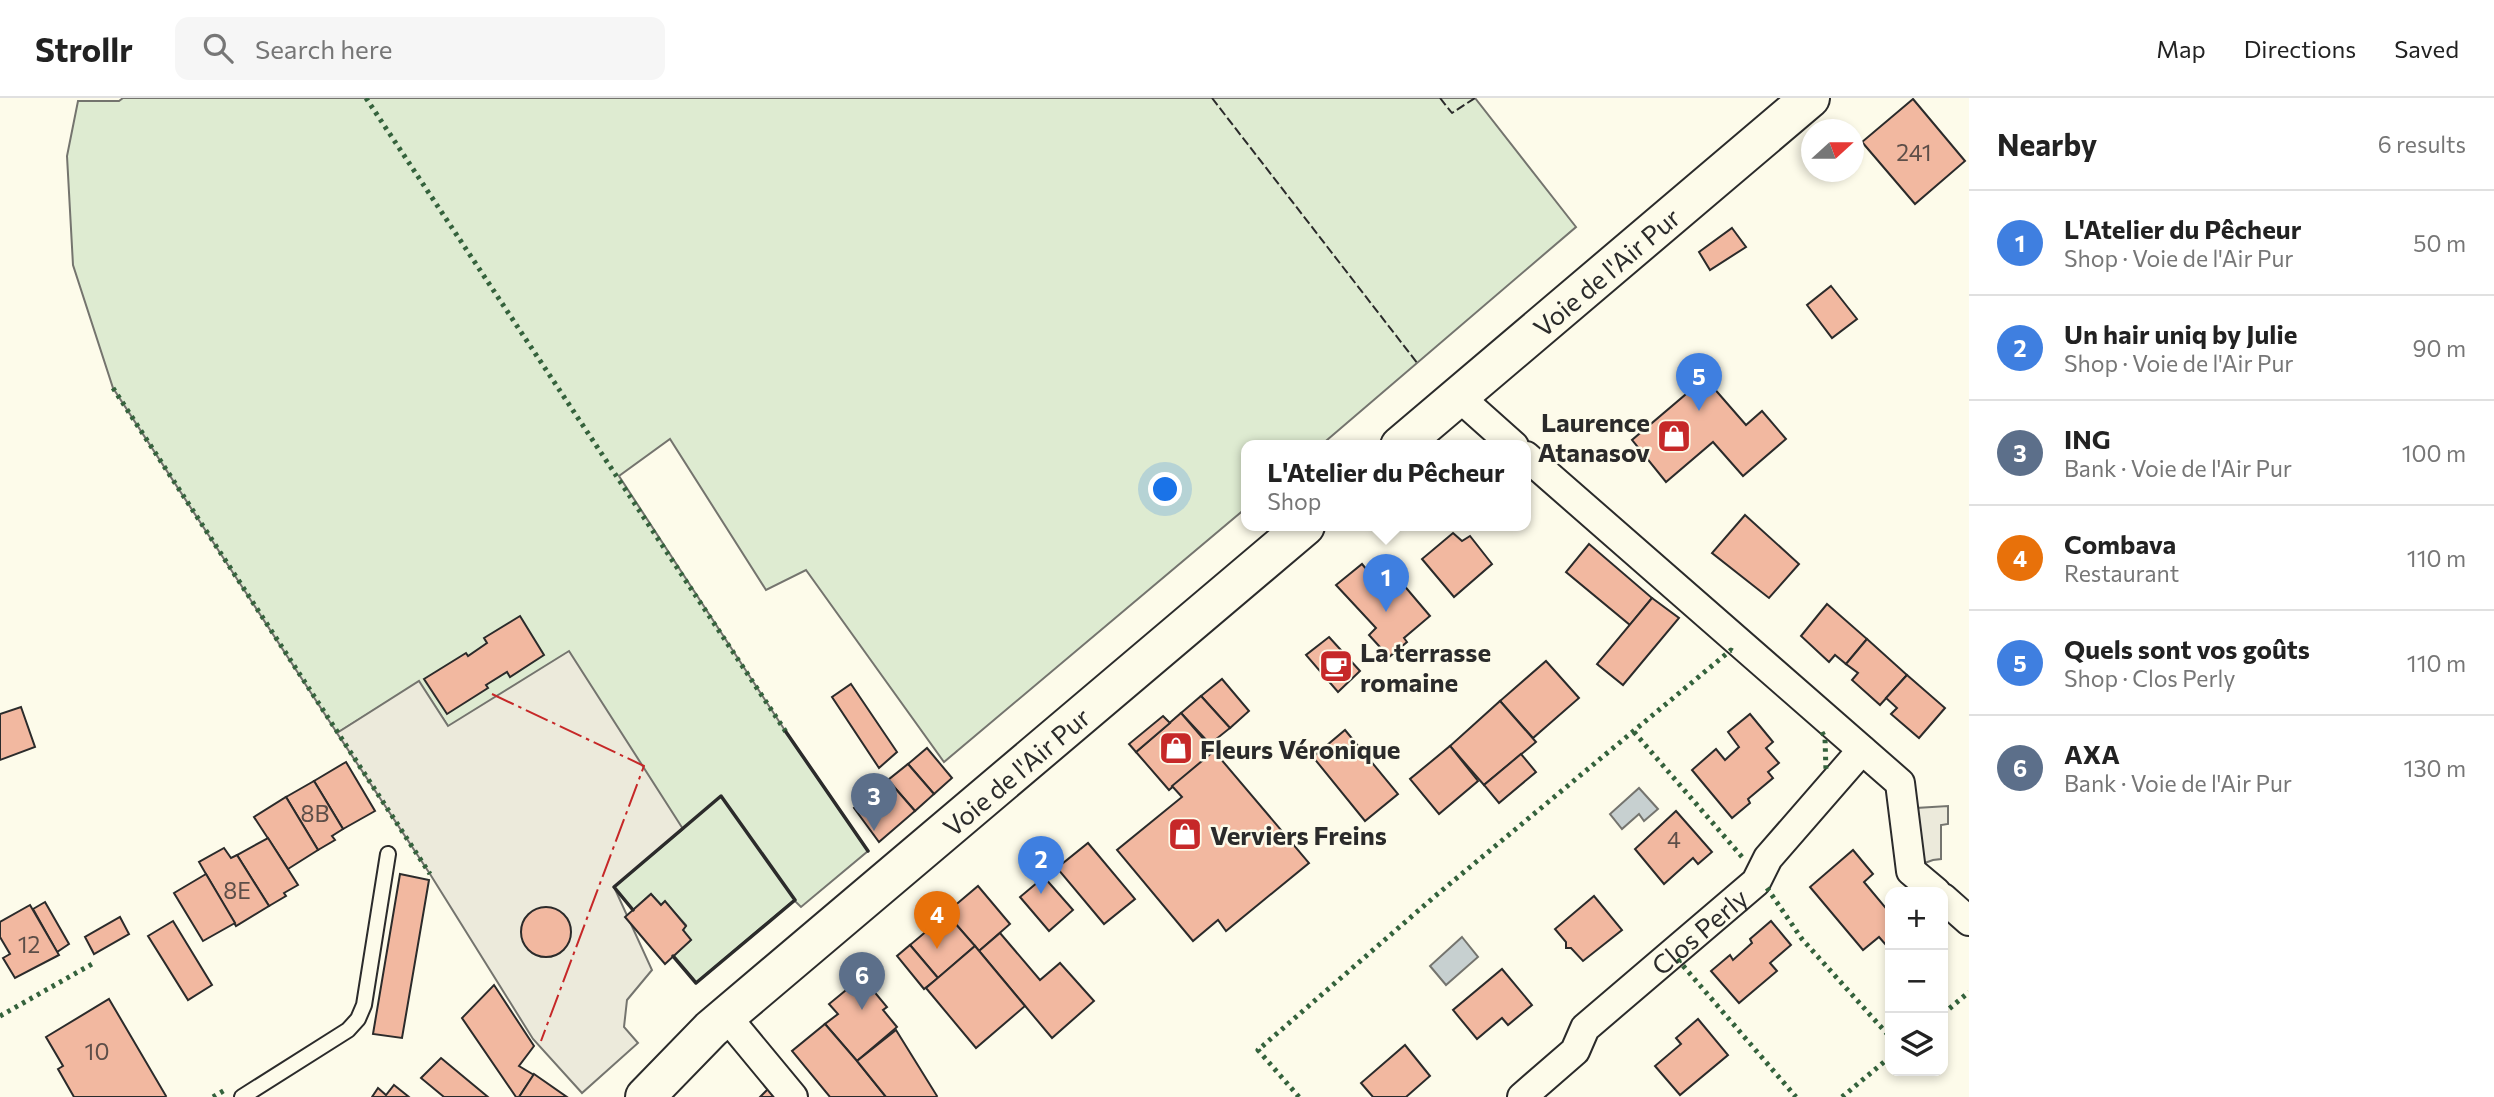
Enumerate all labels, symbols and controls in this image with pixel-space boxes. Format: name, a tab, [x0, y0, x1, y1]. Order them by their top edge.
search box	[175, 17, 665, 80]
text: Strollr	[35, 28, 133, 69]
icon: search	[199, 29, 237, 67]
text: Search here	[255, 33, 392, 64]
text: Map	[2156, 34, 2206, 63]
text: Directions	[2244, 34, 2356, 63]
text: Saved	[2394, 34, 2459, 63]
north arrow	[1801, 119, 1864, 182]
text: Nearby	[1997, 125, 2097, 162]
text: 6 results	[2378, 130, 2466, 158]
house number: 241	[1896, 138, 1932, 166]
street label: Voie de l'Air Pur	[1526, 200, 1685, 342]
text: L'Atelier du Pêcheur	[2064, 213, 2301, 244]
text: 1	[2015, 229, 2025, 257]
text: 50 m	[2413, 229, 2466, 257]
text: Shop · Voie de l'Air Pur	[2064, 244, 2294, 272]
text: Un hair uniq by Julie	[2064, 318, 2297, 349]
text: 2	[2013, 334, 2027, 362]
text: 90 m	[2413, 334, 2466, 362]
text: Shop · Voie de l'Air Pur	[2064, 349, 2294, 377]
pin: 5	[1676, 353, 1722, 411]
place label: Laurence Atanasov	[1538, 406, 1650, 467]
shop icon: Laurence Atanasov	[1655, 417, 1693, 455]
text: ING	[2064, 423, 2111, 454]
text: 3	[2013, 439, 2027, 467]
text: 100 m	[2402, 439, 2466, 467]
popup	[1241, 440, 1531, 531]
text: Bank · Voie de l'Air Pur	[2064, 454, 2292, 482]
text: L'Atelier du Pêcheur	[1267, 456, 1505, 487]
your location	[1148, 472, 1182, 506]
text: Shop	[1267, 487, 1321, 515]
text: Combava	[2064, 528, 2176, 559]
text: 4	[2013, 544, 2027, 572]
text: 110 m	[2407, 544, 2466, 572]
pin: 1	[1363, 554, 1409, 612]
text: Restaurant	[2064, 559, 2179, 587]
text: Quels sont vos goûts	[2064, 633, 2310, 664]
place label: La terrasse romaine	[1360, 636, 1491, 697]
cafe icon: La terrasse romaine	[1317, 647, 1355, 685]
text: 5	[2013, 649, 2027, 677]
text: 110 m	[2407, 649, 2466, 677]
text: Shop · Clos Perly	[2064, 664, 2235, 692]
street label: Voie de l'Air Pur	[936, 700, 1095, 842]
shop icon: Fleurs Véronique	[1157, 729, 1195, 767]
place label: Fleurs Véronique	[1200, 733, 1400, 764]
text: AXA	[2064, 738, 2120, 769]
text: 6	[2013, 754, 2027, 782]
text: 130 m	[2404, 754, 2466, 782]
text: Bank · Voie de l'Air Pur	[2064, 769, 2292, 797]
pin: 3	[851, 773, 897, 831]
house number: 8B	[301, 799, 329, 827]
shop icon: Verviers Freins	[1166, 815, 1204, 853]
place label: Verviers Freins	[1210, 819, 1387, 850]
house number: 4	[1667, 825, 1681, 853]
pin: 2	[1018, 836, 1064, 894]
house number: 8E	[223, 876, 251, 904]
street label: Clos Perly	[1644, 881, 1753, 980]
map controls	[1885, 887, 1948, 1076]
button: +	[1885, 887, 1948, 950]
pin: 4	[914, 891, 960, 949]
house number: 12	[18, 930, 40, 958]
button: −	[1885, 950, 1948, 1013]
pin: 6	[839, 952, 885, 1010]
button: layers	[1885, 1013, 1948, 1076]
house number: 10	[85, 1037, 109, 1065]

